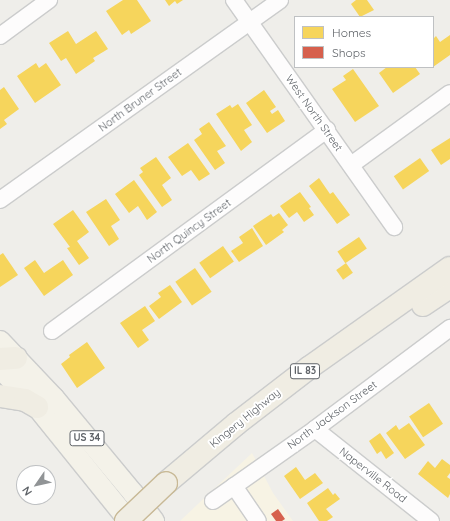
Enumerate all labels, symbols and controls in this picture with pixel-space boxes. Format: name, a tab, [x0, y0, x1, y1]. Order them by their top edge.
legend	[294, 16, 434, 68]
text: Homes	[332, 25, 371, 40]
text: Shops	[332, 45, 366, 60]
street label: North Bruner Street	[96, 65, 184, 135]
street label: West North Street	[283, 72, 345, 154]
street label: North Quincy Street	[145, 196, 233, 266]
road number: IL 83	[289, 363, 321, 379]
street label: North Jackson Street	[285, 378, 379, 452]
street label: Kingery Highway	[207, 385, 283, 451]
road number: US 34	[69, 430, 105, 446]
street label: Naperville Road	[337, 445, 409, 505]
north arrow	[16, 465, 56, 505]
text: N	[19, 484, 35, 498]

